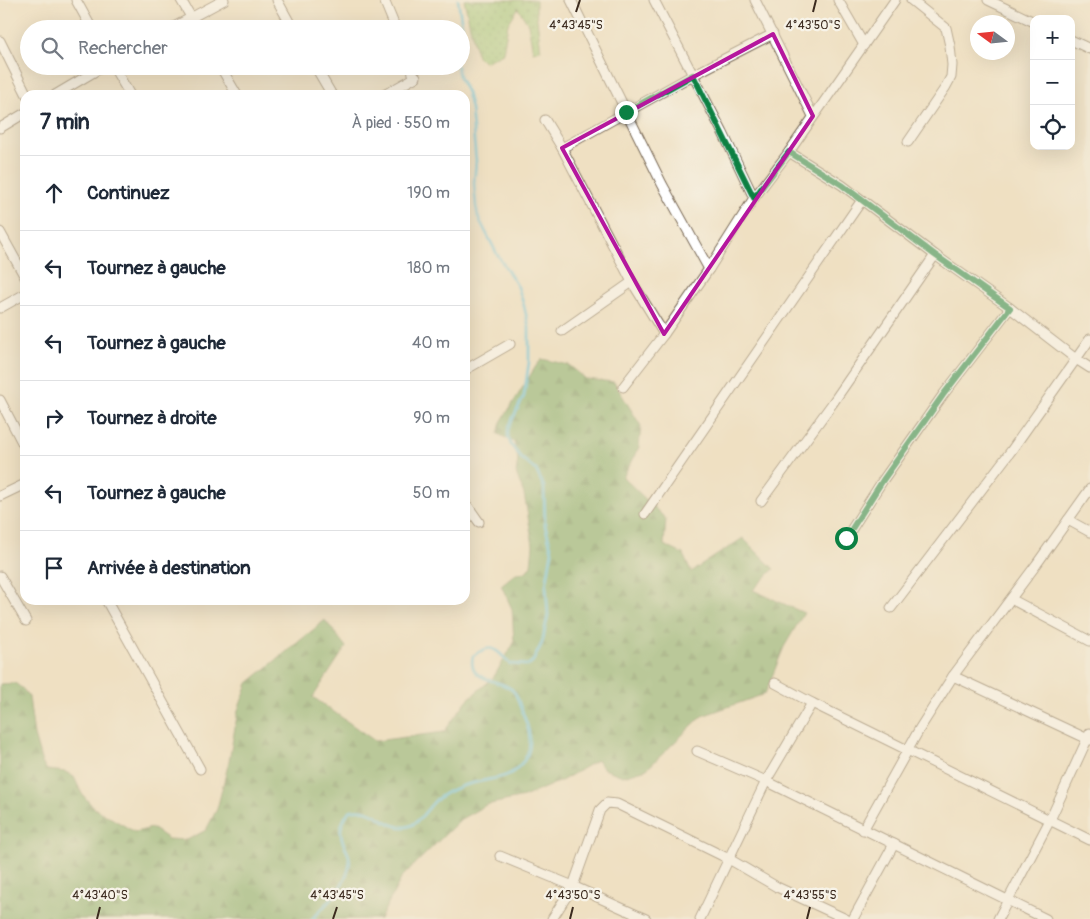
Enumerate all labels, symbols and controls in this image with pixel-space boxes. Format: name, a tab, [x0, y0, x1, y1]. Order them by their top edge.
north arrow	[970, 15, 1015, 60]
map controls	[1030, 15, 1075, 150]
button: +	[1030, 15, 1075, 60]
text: 4°43'45"S	[549, 18, 603, 33]
text: 4°43'50"S	[786, 18, 840, 33]
search box	[20, 20, 470, 75]
icon: search	[38, 34, 66, 62]
text: Rechercher	[78, 36, 168, 60]
button: −	[1030, 60, 1075, 105]
route end	[615, 101, 638, 124]
button: locate	[1030, 105, 1075, 150]
text: 7 min	[40, 109, 90, 136]
text: À pied · 550 m	[352, 113, 450, 133]
icon: ahead	[40, 179, 68, 207]
text: Continuez	[87, 181, 170, 205]
text: 190 m	[407, 183, 450, 203]
icon: left	[40, 254, 68, 282]
text: Tournez à gauche	[87, 256, 226, 280]
text: 180 m	[407, 258, 450, 278]
icon: left	[40, 329, 68, 357]
text: Tournez à gauche	[87, 331, 226, 355]
text: 40 m	[412, 333, 450, 353]
icon: right	[40, 404, 68, 432]
text: Tournez à droite	[87, 406, 217, 430]
text: 90 m	[413, 408, 450, 428]
icon: left	[40, 479, 68, 507]
text: Tournez à gauche	[87, 481, 226, 505]
text: 50 m	[413, 483, 450, 503]
route start	[835, 527, 858, 550]
icon: arrive	[40, 554, 68, 582]
text: Arrivée à destination	[87, 556, 251, 580]
text: 4°43'40"S	[72, 888, 128, 903]
text: 4°43'45"S	[310, 888, 364, 903]
text: 4°43'50"S	[546, 888, 600, 903]
text: 4°43'55"S	[783, 888, 837, 903]

